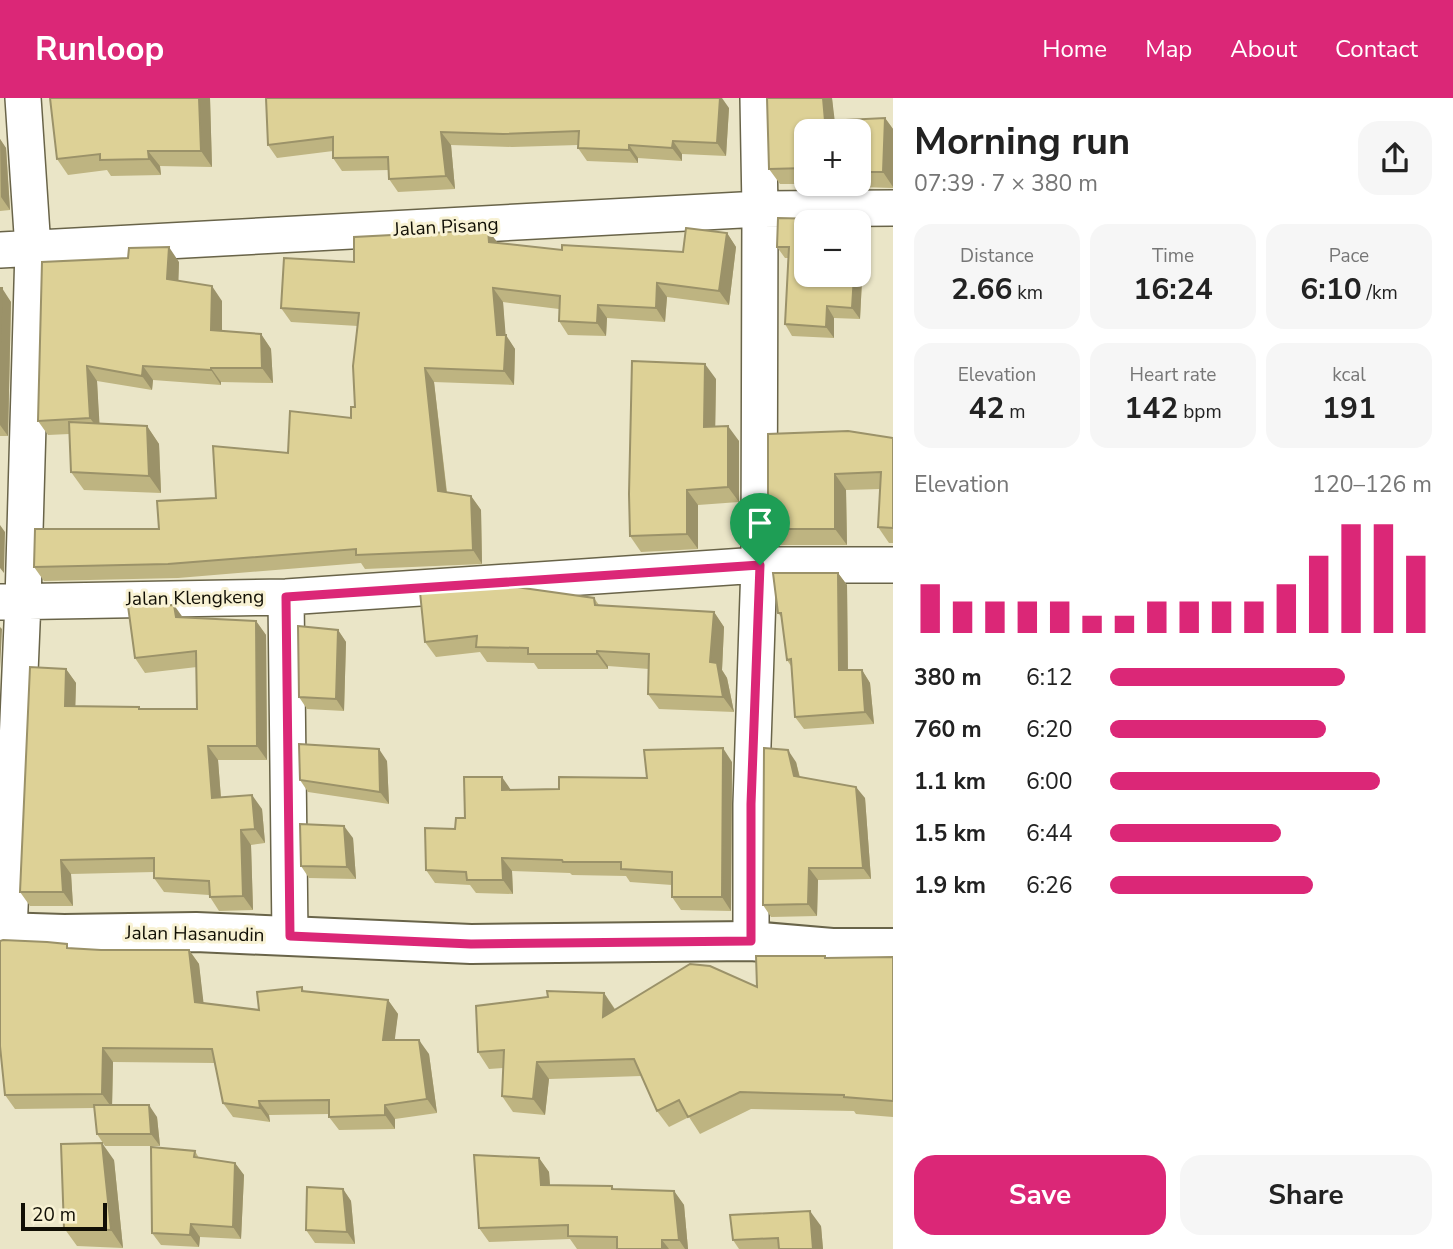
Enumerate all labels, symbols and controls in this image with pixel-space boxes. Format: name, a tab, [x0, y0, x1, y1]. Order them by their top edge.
text: Runloop	[35, 27, 164, 72]
text: Home	[1042, 33, 1107, 65]
text: Map	[1145, 33, 1192, 65]
text: About	[1230, 33, 1297, 65]
text: Contact	[1335, 33, 1418, 65]
text: Morning run	[914, 116, 1130, 167]
map controls	[794, 119, 871, 287]
button: +	[794, 119, 871, 196]
button: share	[1358, 121, 1432, 195]
text: 07:39 · 7 × 380 m	[914, 168, 1098, 199]
button: −	[794, 210, 871, 287]
street label: Jalan Pisang	[392, 211, 499, 243]
text: Distance	[960, 243, 1034, 269]
text: Time	[1152, 243, 1194, 269]
text: Pace	[1329, 243, 1369, 269]
text: 2.66	[951, 269, 1012, 310]
text: 16:24	[1133, 269, 1213, 310]
text: 6:10	[1300, 269, 1362, 310]
text: km	[1012, 280, 1043, 306]
text: /km	[1362, 280, 1398, 306]
text: Elevation	[958, 362, 1036, 388]
text: Heart rate	[1130, 362, 1216, 388]
text: kcal	[1332, 362, 1366, 388]
text: 42	[968, 388, 1004, 429]
text: 142	[1124, 388, 1178, 429]
text: 191	[1322, 388, 1376, 429]
text: m	[1004, 399, 1026, 425]
text: bpm	[1178, 399, 1222, 425]
text: Elevation	[914, 469, 1009, 500]
text: 120–126 m	[1312, 469, 1432, 500]
pin	[730, 493, 790, 565]
icon: arrive	[741, 504, 779, 542]
street label: Jalan Klengkeng	[125, 584, 264, 612]
text: 380 m	[914, 662, 982, 693]
text: 6:12	[1026, 662, 1073, 693]
text: 760 m	[914, 714, 982, 745]
text: 6:20	[1026, 714, 1073, 745]
text: 1.1 km	[914, 766, 986, 797]
text: 6:00	[1026, 766, 1073, 797]
text: 1.5 km	[914, 818, 986, 849]
text: 6:44	[1026, 818, 1073, 849]
text: 1.9 km	[914, 870, 986, 901]
text: 6:26	[1026, 870, 1073, 901]
street label: Jalan Hasanudin	[124, 920, 265, 948]
button: Save	[914, 1155, 1166, 1235]
button: Share	[1180, 1155, 1432, 1235]
scale bar	[21, 1200, 107, 1232]
text: 20 m	[32, 1202, 76, 1228]

